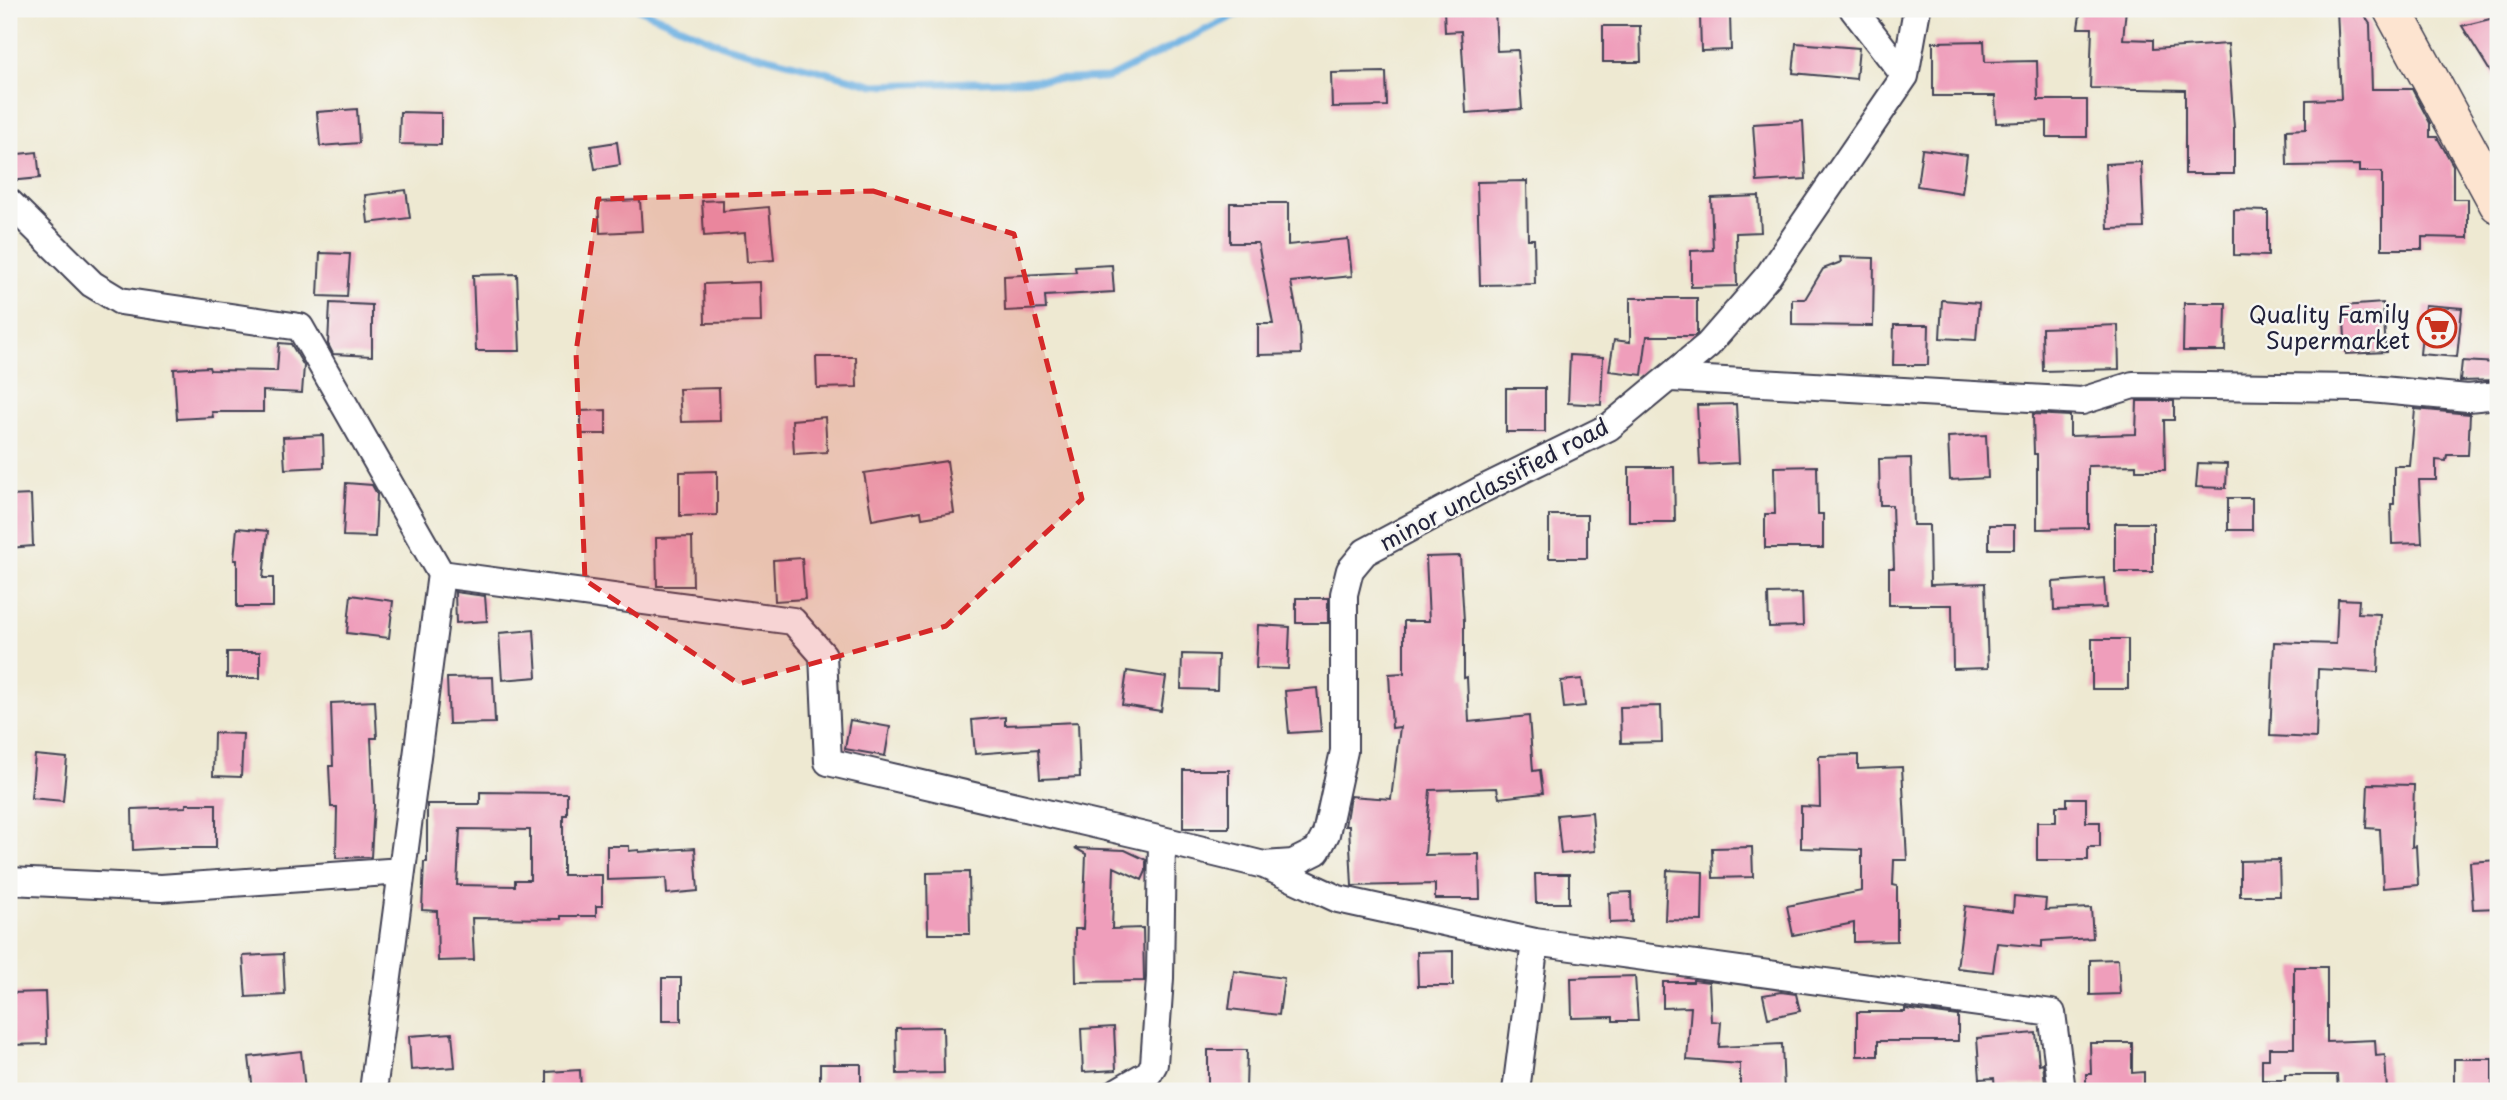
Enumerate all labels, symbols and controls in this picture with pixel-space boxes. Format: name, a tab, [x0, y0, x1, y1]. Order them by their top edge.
place label: Quality Family Supermarket	[2249, 296, 2410, 357]
supermarket icon: Quality Family Supermarket	[2416, 307, 2458, 349]
street label: minor unclassified road	[1372, 408, 1614, 559]

